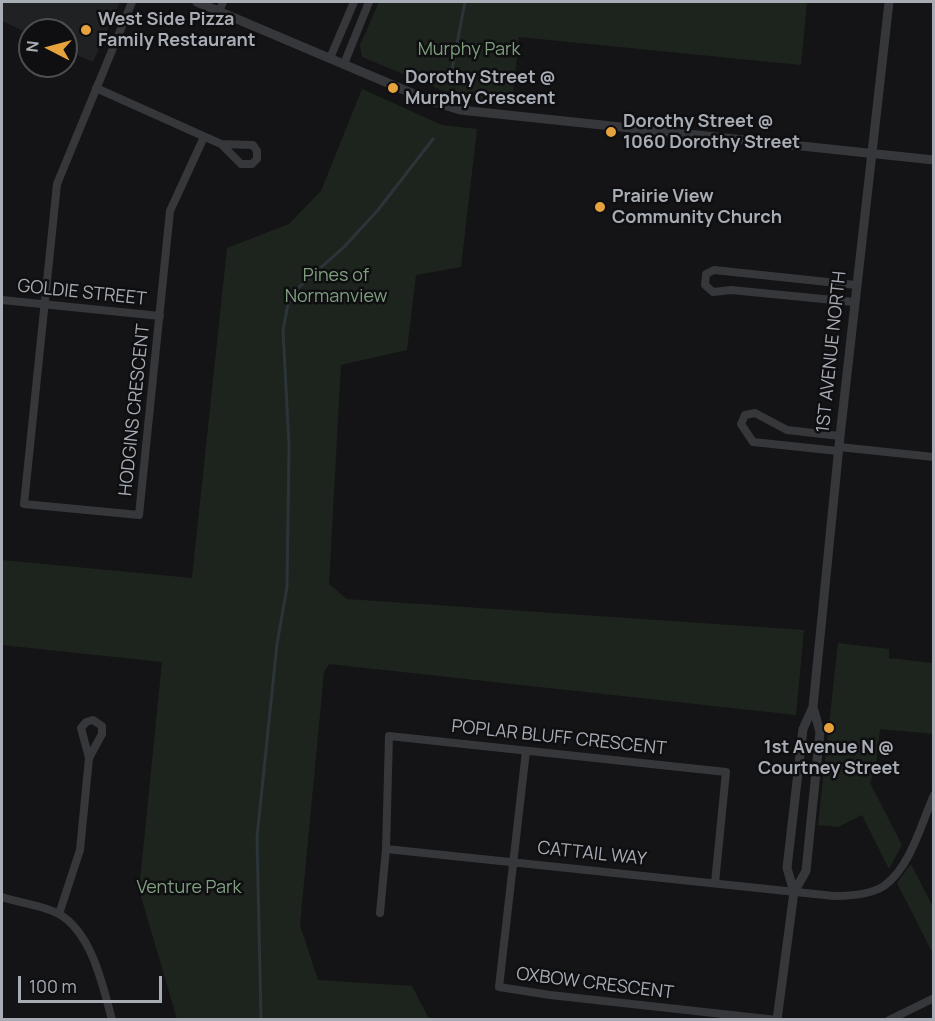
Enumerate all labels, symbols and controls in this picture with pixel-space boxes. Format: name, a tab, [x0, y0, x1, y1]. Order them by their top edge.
place label: West Side Pizza Family Restaurant	[98, 9, 256, 52]
north arrow	[18, 18, 78, 78]
marker: West Side Pizza Family Restaurant	[79, 23, 93, 37]
text: N	[21, 39, 44, 53]
park label: Murphy Park	[418, 39, 520, 61]
place label: Dorothy Street @ Murphy Crescent	[405, 67, 556, 110]
marker: Dorothy Street @ Murphy Crescent	[386, 81, 400, 95]
place label: Dorothy Street @ 1060 Dorothy Street	[623, 111, 800, 154]
marker: Dorothy Street @ 1060 Dorothy Street	[604, 125, 618, 139]
place label: Prairie View Community Church	[612, 186, 782, 228]
marker: Prairie View Community Church	[593, 200, 607, 214]
park label: Pines of Normanview	[285, 265, 387, 308]
street label: 1ST AVENUE NORTH	[813, 270, 851, 434]
street label: GOLDIE STREET	[16, 275, 148, 311]
street label: HODGINS CRESCENT	[115, 323, 155, 497]
street label: POPLAR BLUFF CRESCENT	[450, 716, 668, 760]
marker: 1st Avenue N @ Courtney Street	[822, 721, 836, 735]
place label: 1st Avenue N @ Courtney Street	[758, 737, 900, 780]
street label: CATTAIL WAY	[537, 838, 647, 870]
park label: Venture Park	[137, 877, 241, 899]
scale bar	[21, 964, 165, 1002]
street label: OXBOW CRESCENT	[515, 964, 675, 1004]
text: 100 m	[29, 974, 77, 998]

